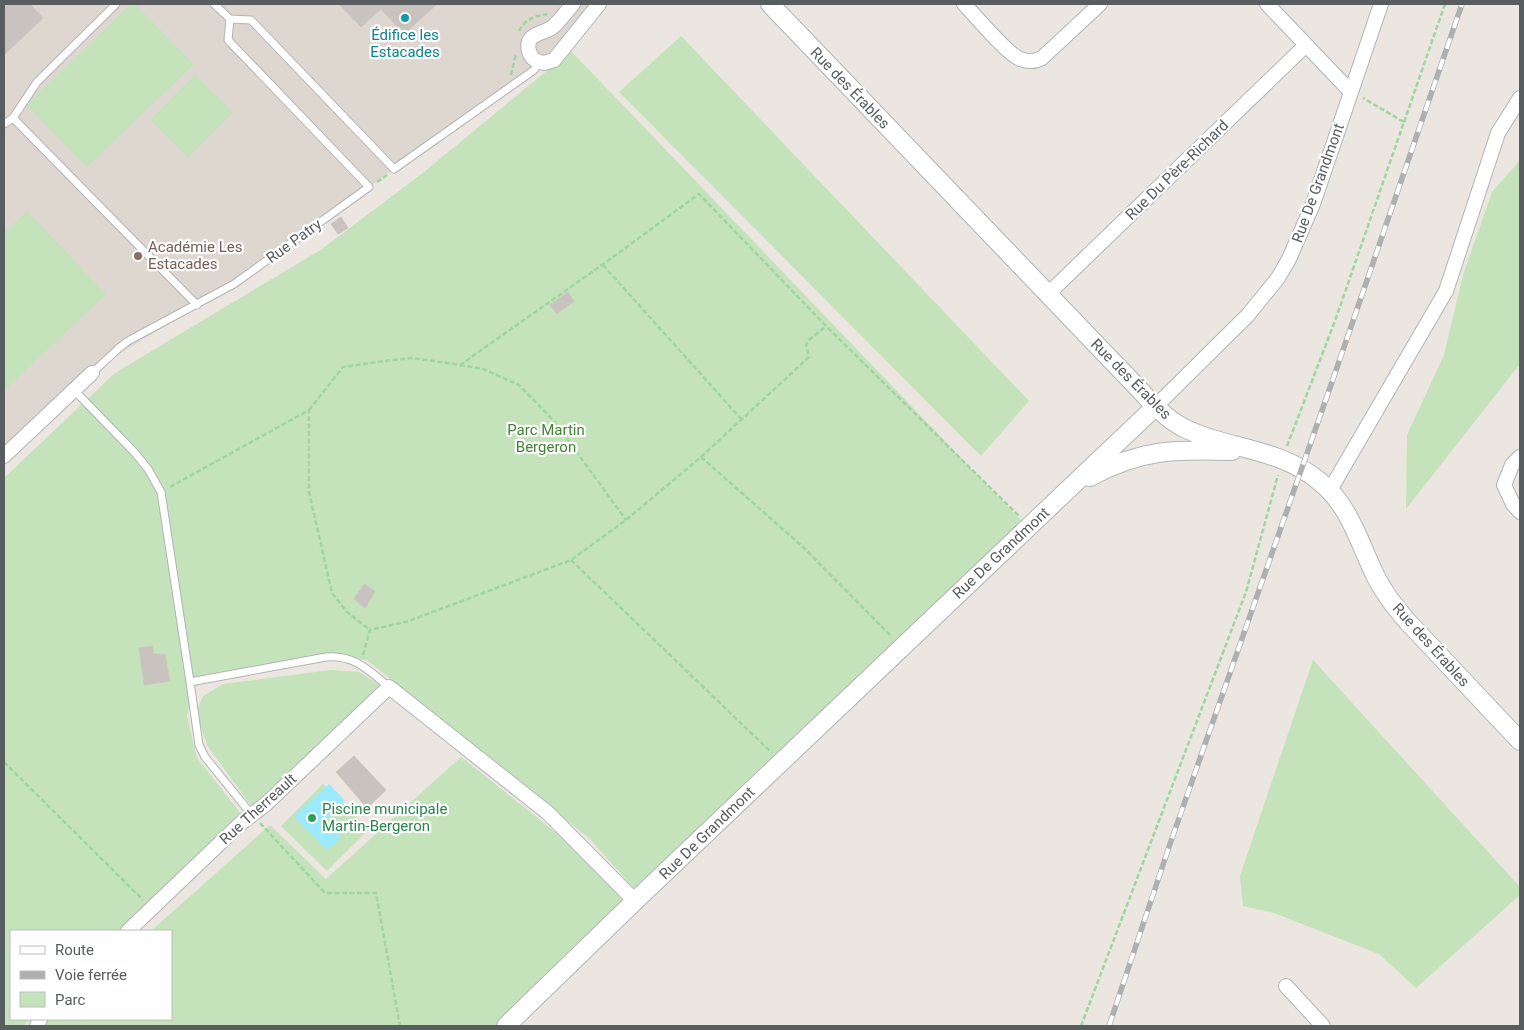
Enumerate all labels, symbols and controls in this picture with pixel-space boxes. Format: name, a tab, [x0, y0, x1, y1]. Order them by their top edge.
marker: Édifice les Estacades	[399, 12, 411, 24]
place label: Édifice les Estacades	[370, 26, 440, 61]
street label: Rue des Érables	[807, 44, 893, 132]
street label: Rue Du Père-Richard	[1122, 116, 1232, 224]
street label: Rue De Grandmont	[1288, 121, 1348, 245]
street label: Rue Patry	[263, 215, 325, 267]
place label: Académie Les Estacades	[148, 238, 242, 273]
marker: Académie Les Estacades	[132, 250, 144, 262]
street label: Rue des Érables	[1087, 335, 1175, 423]
park label: Parc Martin Bergeron	[507, 421, 585, 456]
street label: Rue De Grandmont	[949, 504, 1053, 602]
street label: Rue des Érables	[1389, 599, 1473, 691]
street label: Rue Therreault	[216, 770, 300, 848]
street label: Rue De Grandmont	[656, 783, 758, 883]
place label: Piscine municipale Martin-Bergeron	[322, 800, 447, 835]
marker: Piscine municipale Martin-Bergeron	[306, 812, 318, 824]
legend	[10, 930, 172, 1020]
text: Route	[55, 941, 94, 959]
text: Voie ferrée	[55, 966, 127, 984]
text: Parc	[55, 991, 85, 1009]

